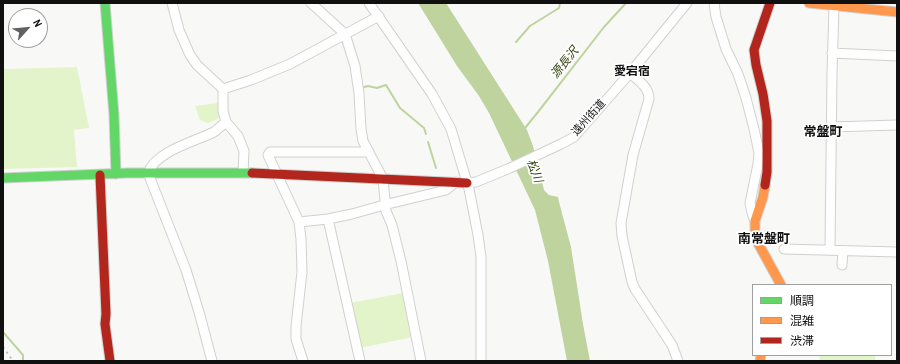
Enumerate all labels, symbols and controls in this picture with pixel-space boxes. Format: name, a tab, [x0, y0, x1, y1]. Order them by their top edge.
north arrow	[8, 8, 48, 48]
text: N	[30, 17, 46, 29]
water label: 源長沢	[548, 44, 582, 82]
district label: 愛宕宿	[614, 65, 650, 79]
street label: 遠州街道	[569, 97, 609, 139]
district label: 常盤町	[804, 125, 842, 141]
water label: 松川	[523, 157, 545, 185]
district label: 南常盤町	[738, 232, 790, 248]
legend	[752, 284, 892, 356]
text: 順調	[790, 293, 814, 309]
text: 混雑	[790, 313, 814, 329]
text: 渋滞	[790, 333, 814, 349]

